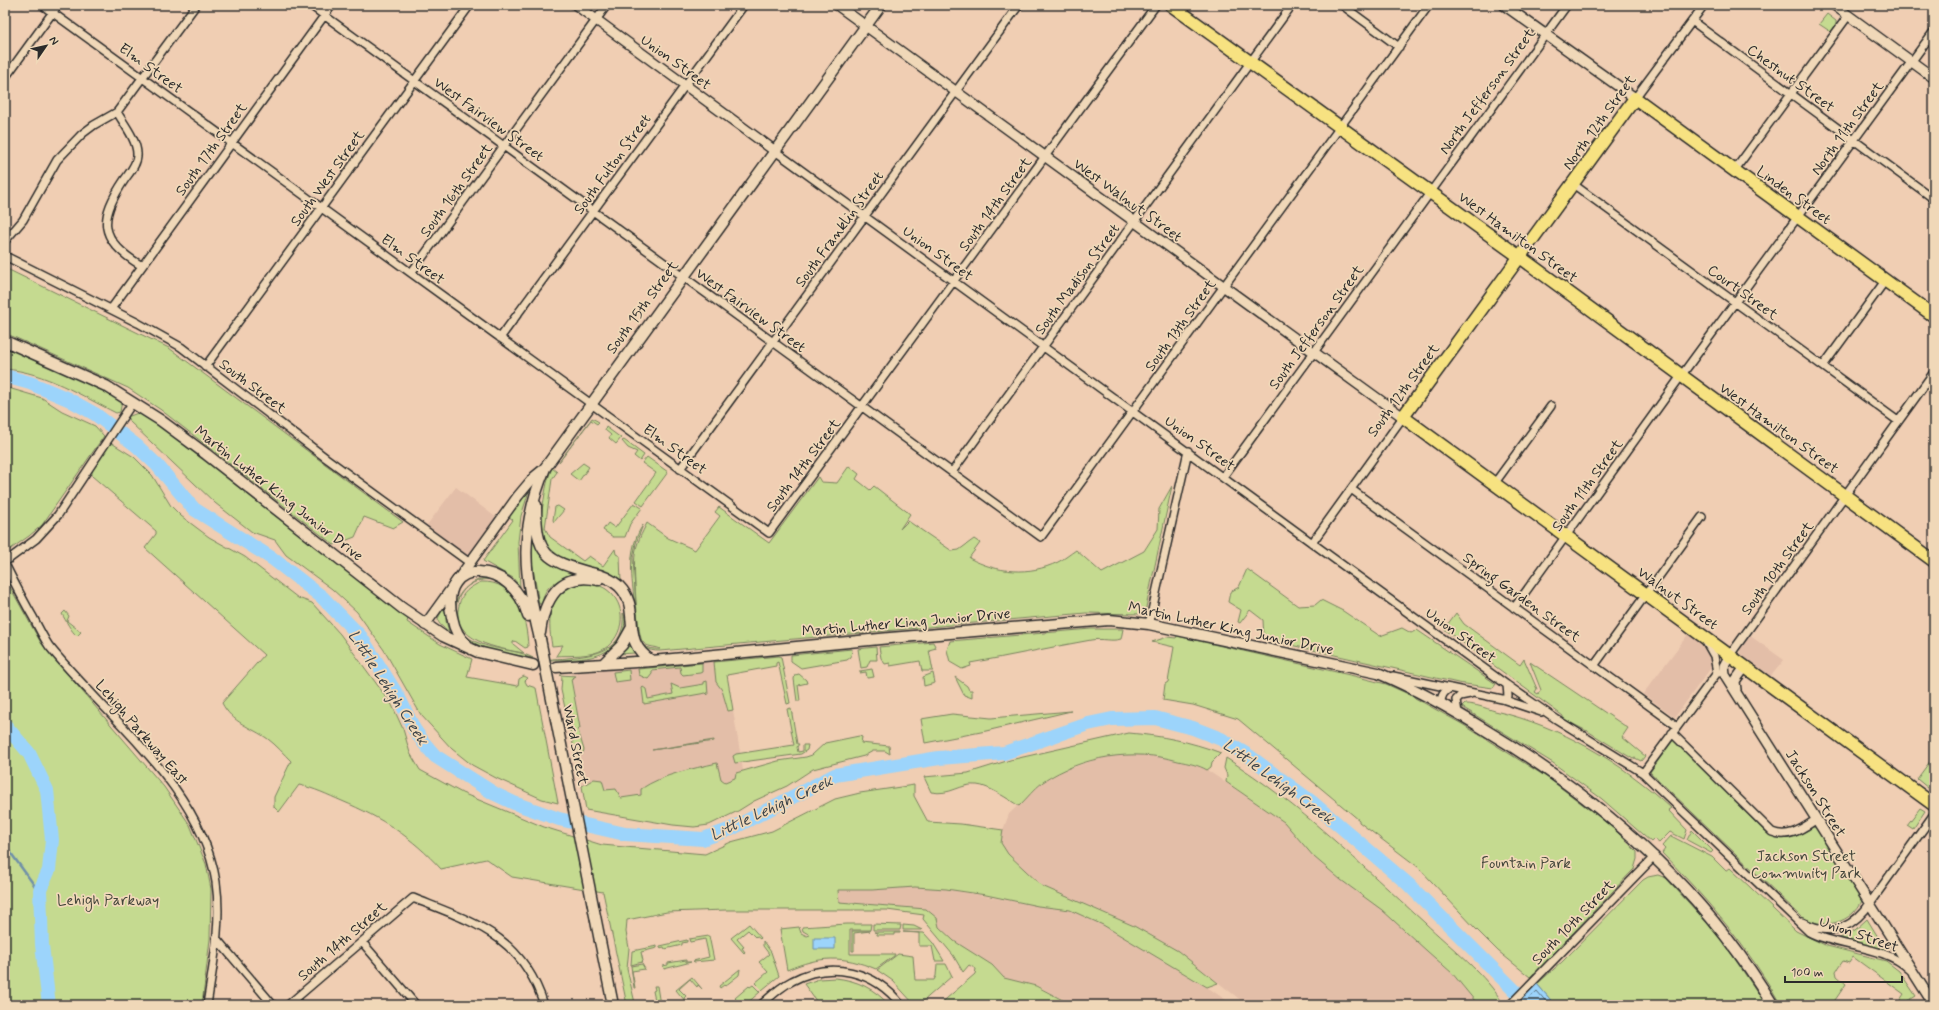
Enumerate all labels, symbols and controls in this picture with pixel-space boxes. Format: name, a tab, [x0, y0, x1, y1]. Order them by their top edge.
street label: North Jefferson Street	[1435, 24, 1541, 159]
north arrow	[26, 26, 66, 66]
street label: Union Street	[636, 30, 715, 95]
text: N	[46, 34, 61, 48]
street label: Elm Street	[114, 39, 186, 99]
street label: Chestnut Street	[1743, 40, 1838, 117]
street label: North 12th Street	[1558, 71, 1641, 174]
street label: West Fairview Street	[429, 73, 548, 167]
street label: North 11th Street	[1807, 77, 1889, 180]
street label: South 17th Street	[171, 99, 252, 200]
street label: South Fulton Street	[570, 110, 656, 219]
street label: South West Street	[286, 126, 370, 231]
street label: South 16th Street	[416, 140, 498, 241]
street label: South 14th Street	[955, 153, 1037, 256]
street label: West Walnut Street	[1069, 155, 1186, 247]
street label: Linden Street	[1752, 162, 1835, 230]
street label: South Franklin Street	[791, 167, 889, 292]
street label: West Hamilton Street	[1454, 188, 1581, 288]
street label: South Madison Street	[1031, 220, 1125, 339]
street label: Union Street	[898, 221, 977, 286]
street label: Elm Street	[376, 230, 448, 290]
street label: South 15th Street	[602, 257, 684, 358]
street label: Court Street	[1703, 260, 1782, 325]
street label: South Jefferson Street	[1265, 261, 1369, 394]
street label: West Fairview Street	[691, 264, 810, 358]
street label: South 13th Street	[1141, 275, 1221, 376]
street label: South 12th Street	[1363, 340, 1445, 441]
street label: South Street	[215, 355, 290, 419]
street label: West Hamilton Street	[1715, 379, 1842, 479]
street label: Union Street	[1160, 411, 1239, 476]
street label: South 14th Street	[762, 415, 846, 516]
street label: Elm Street	[638, 420, 710, 480]
street label: Martin Luther King Junior Drive	[190, 421, 367, 566]
street label: South 11th Street	[1548, 435, 1628, 536]
street label: South 10th Street	[1737, 517, 1819, 620]
street label: Spring Garden Street	[1458, 548, 1585, 648]
street label: Walnut Street	[1633, 563, 1722, 635]
street label: Martin Luther King Junior Drive	[1126, 597, 1335, 661]
street label: Union Street	[1421, 603, 1500, 668]
street label: Martin Luther King Junior Drive	[801, 604, 1011, 642]
water label: Little Lehigh Creek	[343, 626, 433, 750]
street label: Lehigh Parkway East	[89, 676, 193, 790]
street label: Ward Street	[557, 703, 593, 788]
water label: Little Lehigh Creek	[1218, 735, 1339, 830]
street label: Jackson Street	[1780, 746, 1850, 841]
water label: Little Lehigh Creek	[707, 770, 837, 846]
park label: Jackson Street Community Park	[1751, 847, 1861, 884]
park label: Fountain Park	[1481, 854, 1571, 874]
street label: South 10th Street	[1528, 875, 1620, 970]
park label: Lehigh Parkway	[57, 891, 159, 912]
street label: South 14th Street	[294, 897, 392, 986]
street label: Union Street	[1816, 912, 1901, 958]
scale bar	[1785, 958, 1902, 984]
text: 100 m	[1791, 965, 1823, 981]

